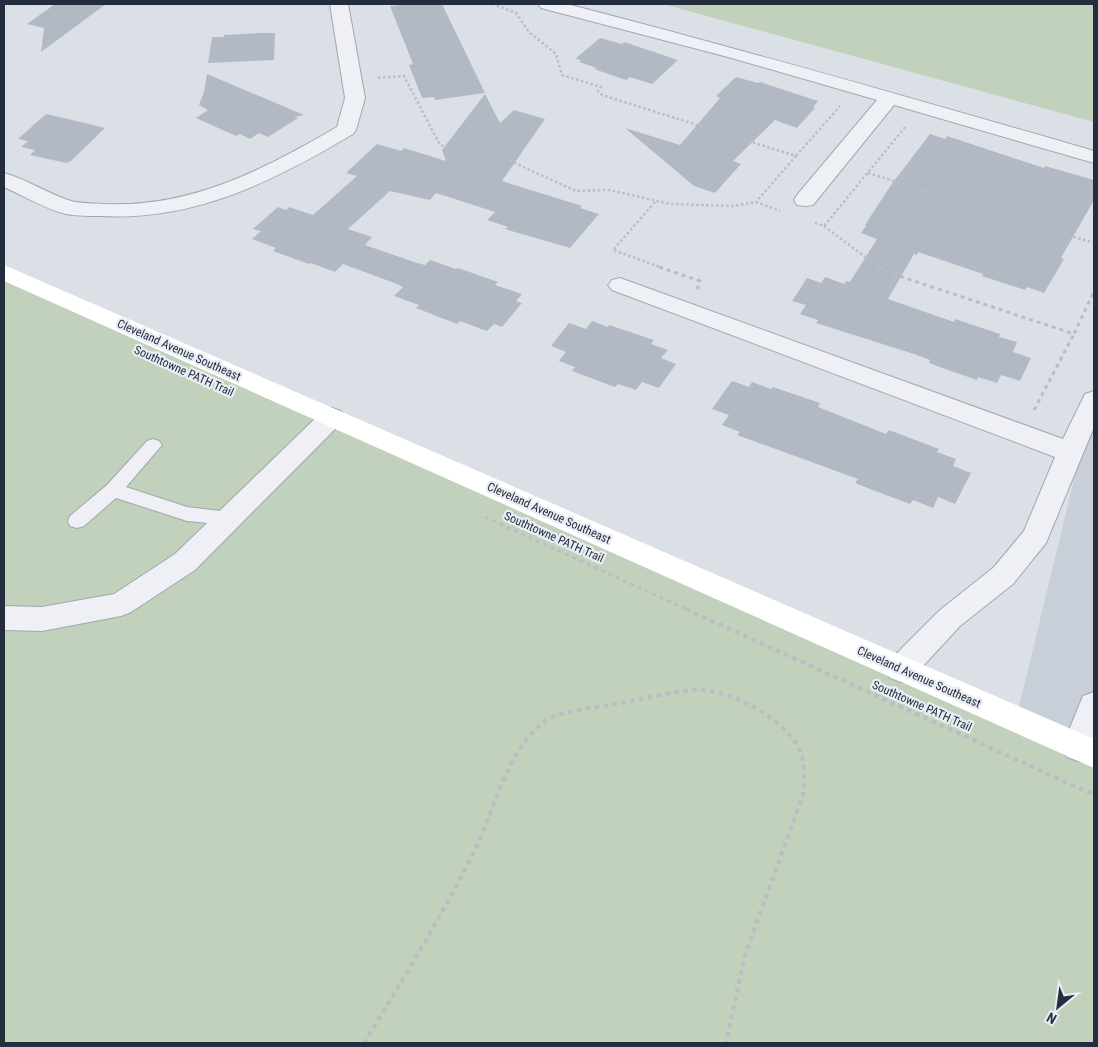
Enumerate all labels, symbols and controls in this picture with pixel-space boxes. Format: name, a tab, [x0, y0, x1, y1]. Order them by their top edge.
street label: Cleveland Avenue Southeast	[115, 316, 243, 384]
street label: Southtowne PATH Trail	[132, 343, 236, 399]
street label: Cleveland Avenue Southeast	[485, 479, 613, 547]
street label: Southtowne PATH Trail	[502, 509, 606, 565]
street label: Cleveland Avenue Southeast	[855, 643, 983, 711]
street label: Southtowne PATH Trail	[870, 678, 974, 734]
north arrow	[1033, 982, 1083, 1032]
text: N	[1044, 1009, 1059, 1027]

